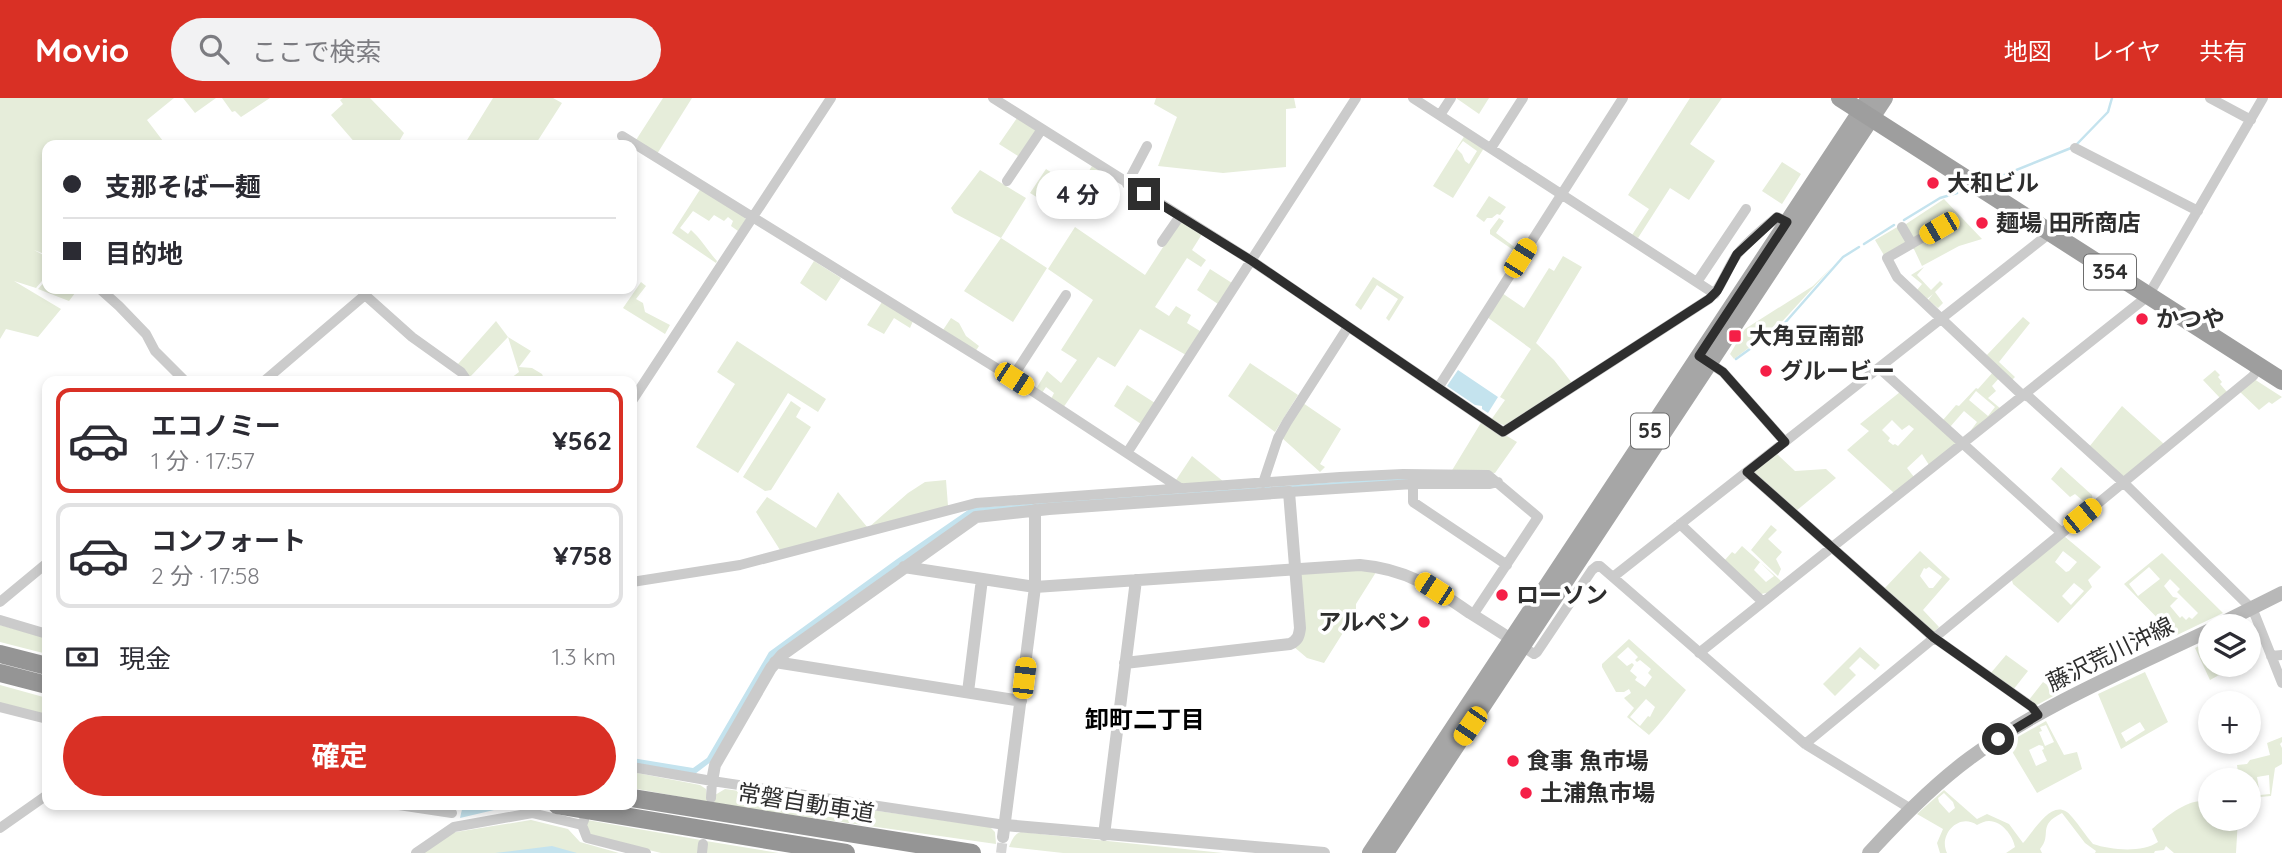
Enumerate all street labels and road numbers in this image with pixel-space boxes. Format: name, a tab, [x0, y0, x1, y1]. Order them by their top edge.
road number: 354	[2084, 254, 2136, 290]
road number: 55	[1631, 414, 1669, 448]
street label: 藤沢荒川沖線	[2041, 610, 2178, 697]
street label: 常磐自動車道	[736, 777, 876, 828]

